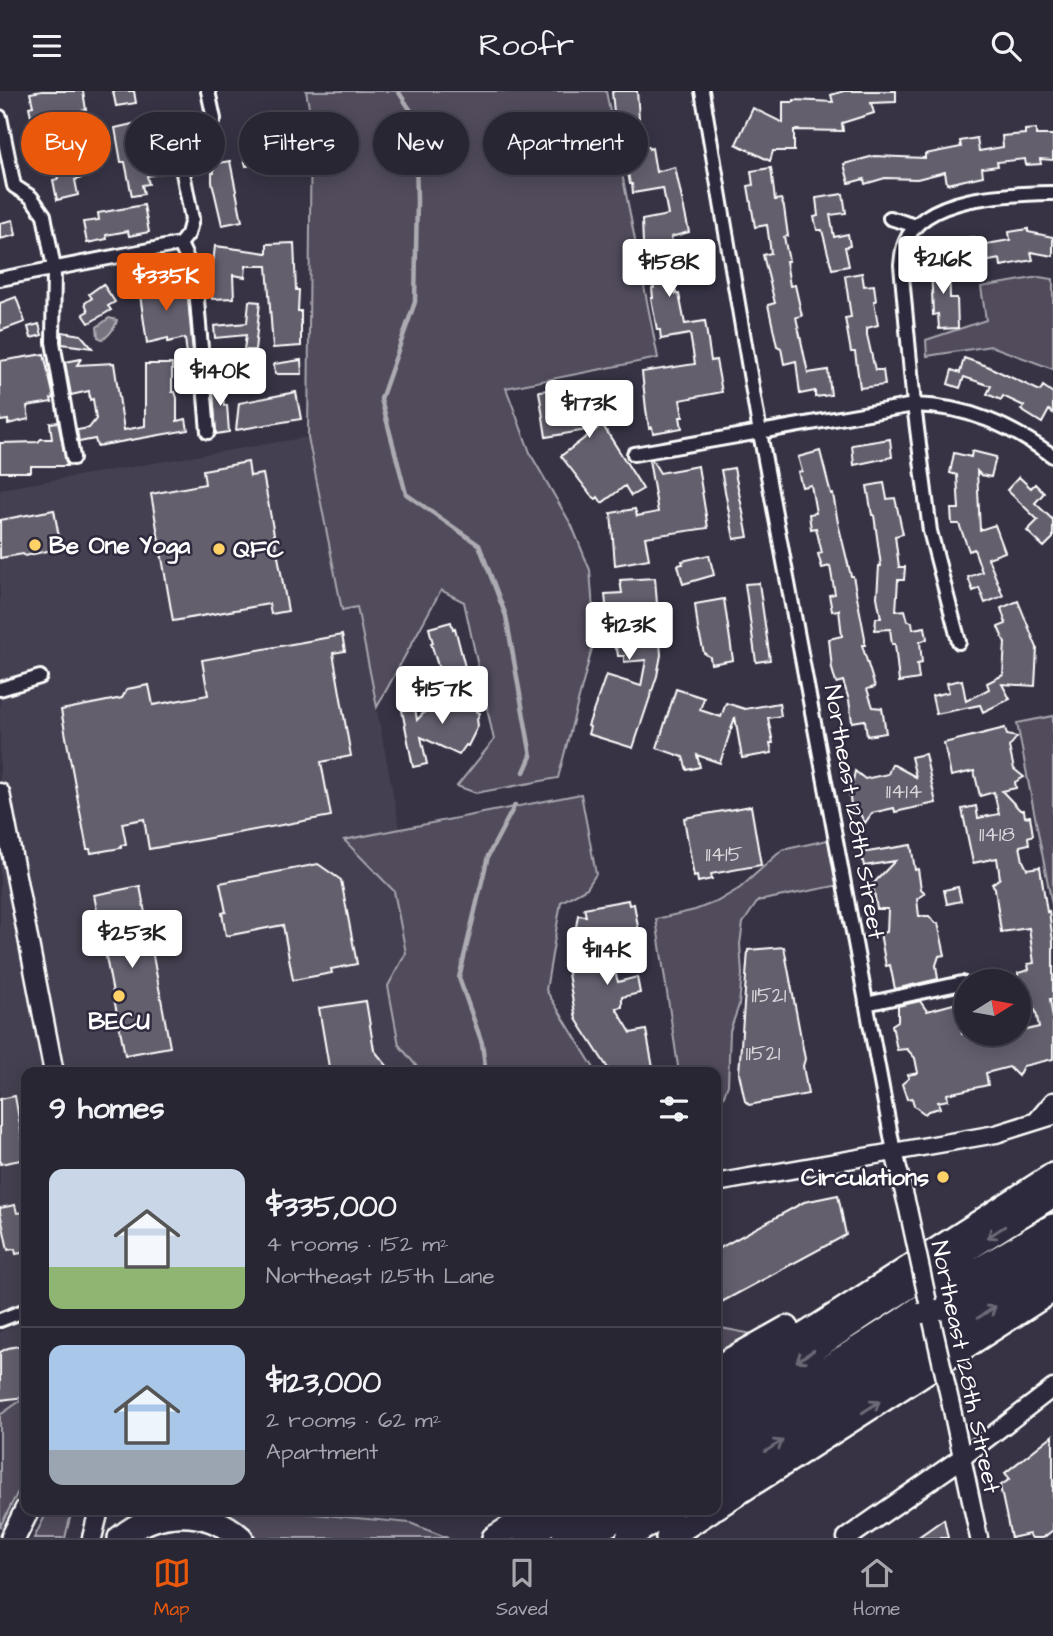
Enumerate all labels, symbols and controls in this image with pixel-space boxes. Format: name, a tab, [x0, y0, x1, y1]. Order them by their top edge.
text: Roofr	[479, 23, 574, 68]
icon: menu	[28, 27, 66, 65]
icon: search	[987, 27, 1025, 65]
chip: Buy	[21, 112, 111, 175]
chip: Rent	[125, 112, 225, 175]
chip: Filters	[239, 112, 359, 175]
chip: New	[373, 112, 469, 175]
chip: Apartment	[483, 112, 648, 175]
pin: $216K	[894, 237, 992, 296]
pin: $158K	[620, 239, 718, 299]
text: $216K	[914, 243, 972, 275]
text: $158K	[639, 246, 699, 278]
pin: $335K	[117, 253, 215, 313]
text: $335K	[133, 260, 199, 292]
pin: $140K	[171, 349, 269, 408]
text: $140K	[190, 355, 250, 387]
pin: $173K	[540, 381, 638, 440]
text: $173K	[561, 387, 617, 419]
place label: Be One Yoga	[49, 529, 191, 564]
place label: QFC	[233, 533, 284, 567]
marker: Be One Yoga	[27, 537, 43, 553]
marker: QFC	[211, 541, 227, 557]
pin: $123K	[580, 603, 678, 662]
text: $123K	[602, 609, 656, 641]
pin: $157K	[393, 667, 491, 726]
text: $157K	[412, 673, 472, 705]
street label: Northeast 128th Street	[815, 682, 893, 942]
house number: 11414	[886, 777, 922, 806]
house number: 11418	[979, 820, 1015, 849]
house number: 11415	[705, 840, 743, 869]
pin: $253K	[83, 911, 181, 970]
text: $253K	[98, 917, 166, 949]
pin: $114K	[558, 927, 656, 987]
text: $114K	[583, 934, 631, 966]
north arrow	[954, 969, 1031, 1047]
map controls	[954, 969, 1031, 1046]
house number: 11521	[752, 981, 787, 1010]
marker: BECU	[111, 988, 127, 1004]
place label: BECU	[88, 1005, 150, 1039]
house number: 11521	[746, 1039, 781, 1068]
text: 9 homes	[49, 1088, 164, 1130]
icon: filters	[655, 1090, 693, 1128]
place label: Circulations	[801, 1161, 929, 1195]
marker: Circulations	[935, 1169, 951, 1185]
text: $335,000	[266, 1186, 397, 1228]
icon: home	[105, 1197, 189, 1281]
one-way arrow	[987, 1225, 1006, 1240]
text: 4 rooms · 152 m²	[266, 1228, 449, 1260]
street label: Northeast 128th Street	[922, 1238, 1008, 1497]
text: Northeast 125th Lane	[266, 1260, 495, 1292]
one-way arrow	[977, 1305, 997, 1319]
one-way arrow	[796, 1349, 815, 1364]
text: $123,000	[266, 1362, 381, 1404]
icon: home	[105, 1373, 189, 1457]
one-way arrow	[861, 1399, 881, 1413]
text: 2 rooms · 62 m²	[266, 1404, 441, 1436]
text: Apartment	[266, 1436, 378, 1468]
one-way arrow	[763, 1438, 783, 1452]
tab: Map	[153, 1554, 191, 1623]
tab: Saved	[496, 1554, 548, 1623]
tab: Home	[853, 1554, 900, 1623]

